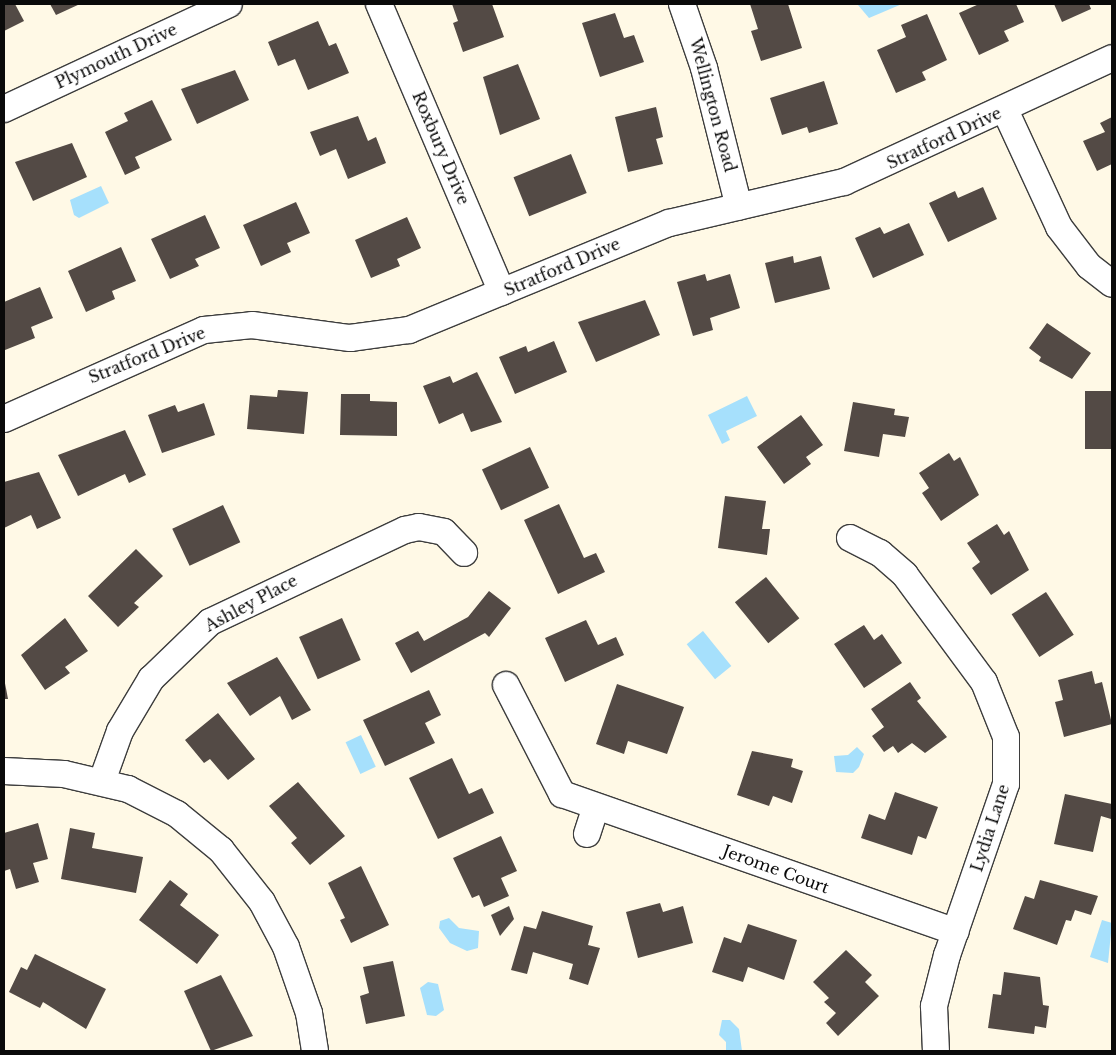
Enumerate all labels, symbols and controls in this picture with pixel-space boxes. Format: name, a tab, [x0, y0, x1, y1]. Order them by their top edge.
street label: Plymouth Drive	[52, 19, 180, 93]
street label: Wellington Road	[686, 36, 740, 174]
street label: Roxbury Drive	[408, 88, 474, 208]
street label: Stratford Drive	[884, 103, 1004, 173]
street label: Stratford Drive	[501, 234, 623, 300]
street label: Stratford Drive	[86, 323, 208, 387]
street label: Ashley Place	[201, 570, 301, 636]
street label: Lydia Lane	[967, 782, 1013, 874]
street label: Jerome Court	[720, 841, 832, 897]

